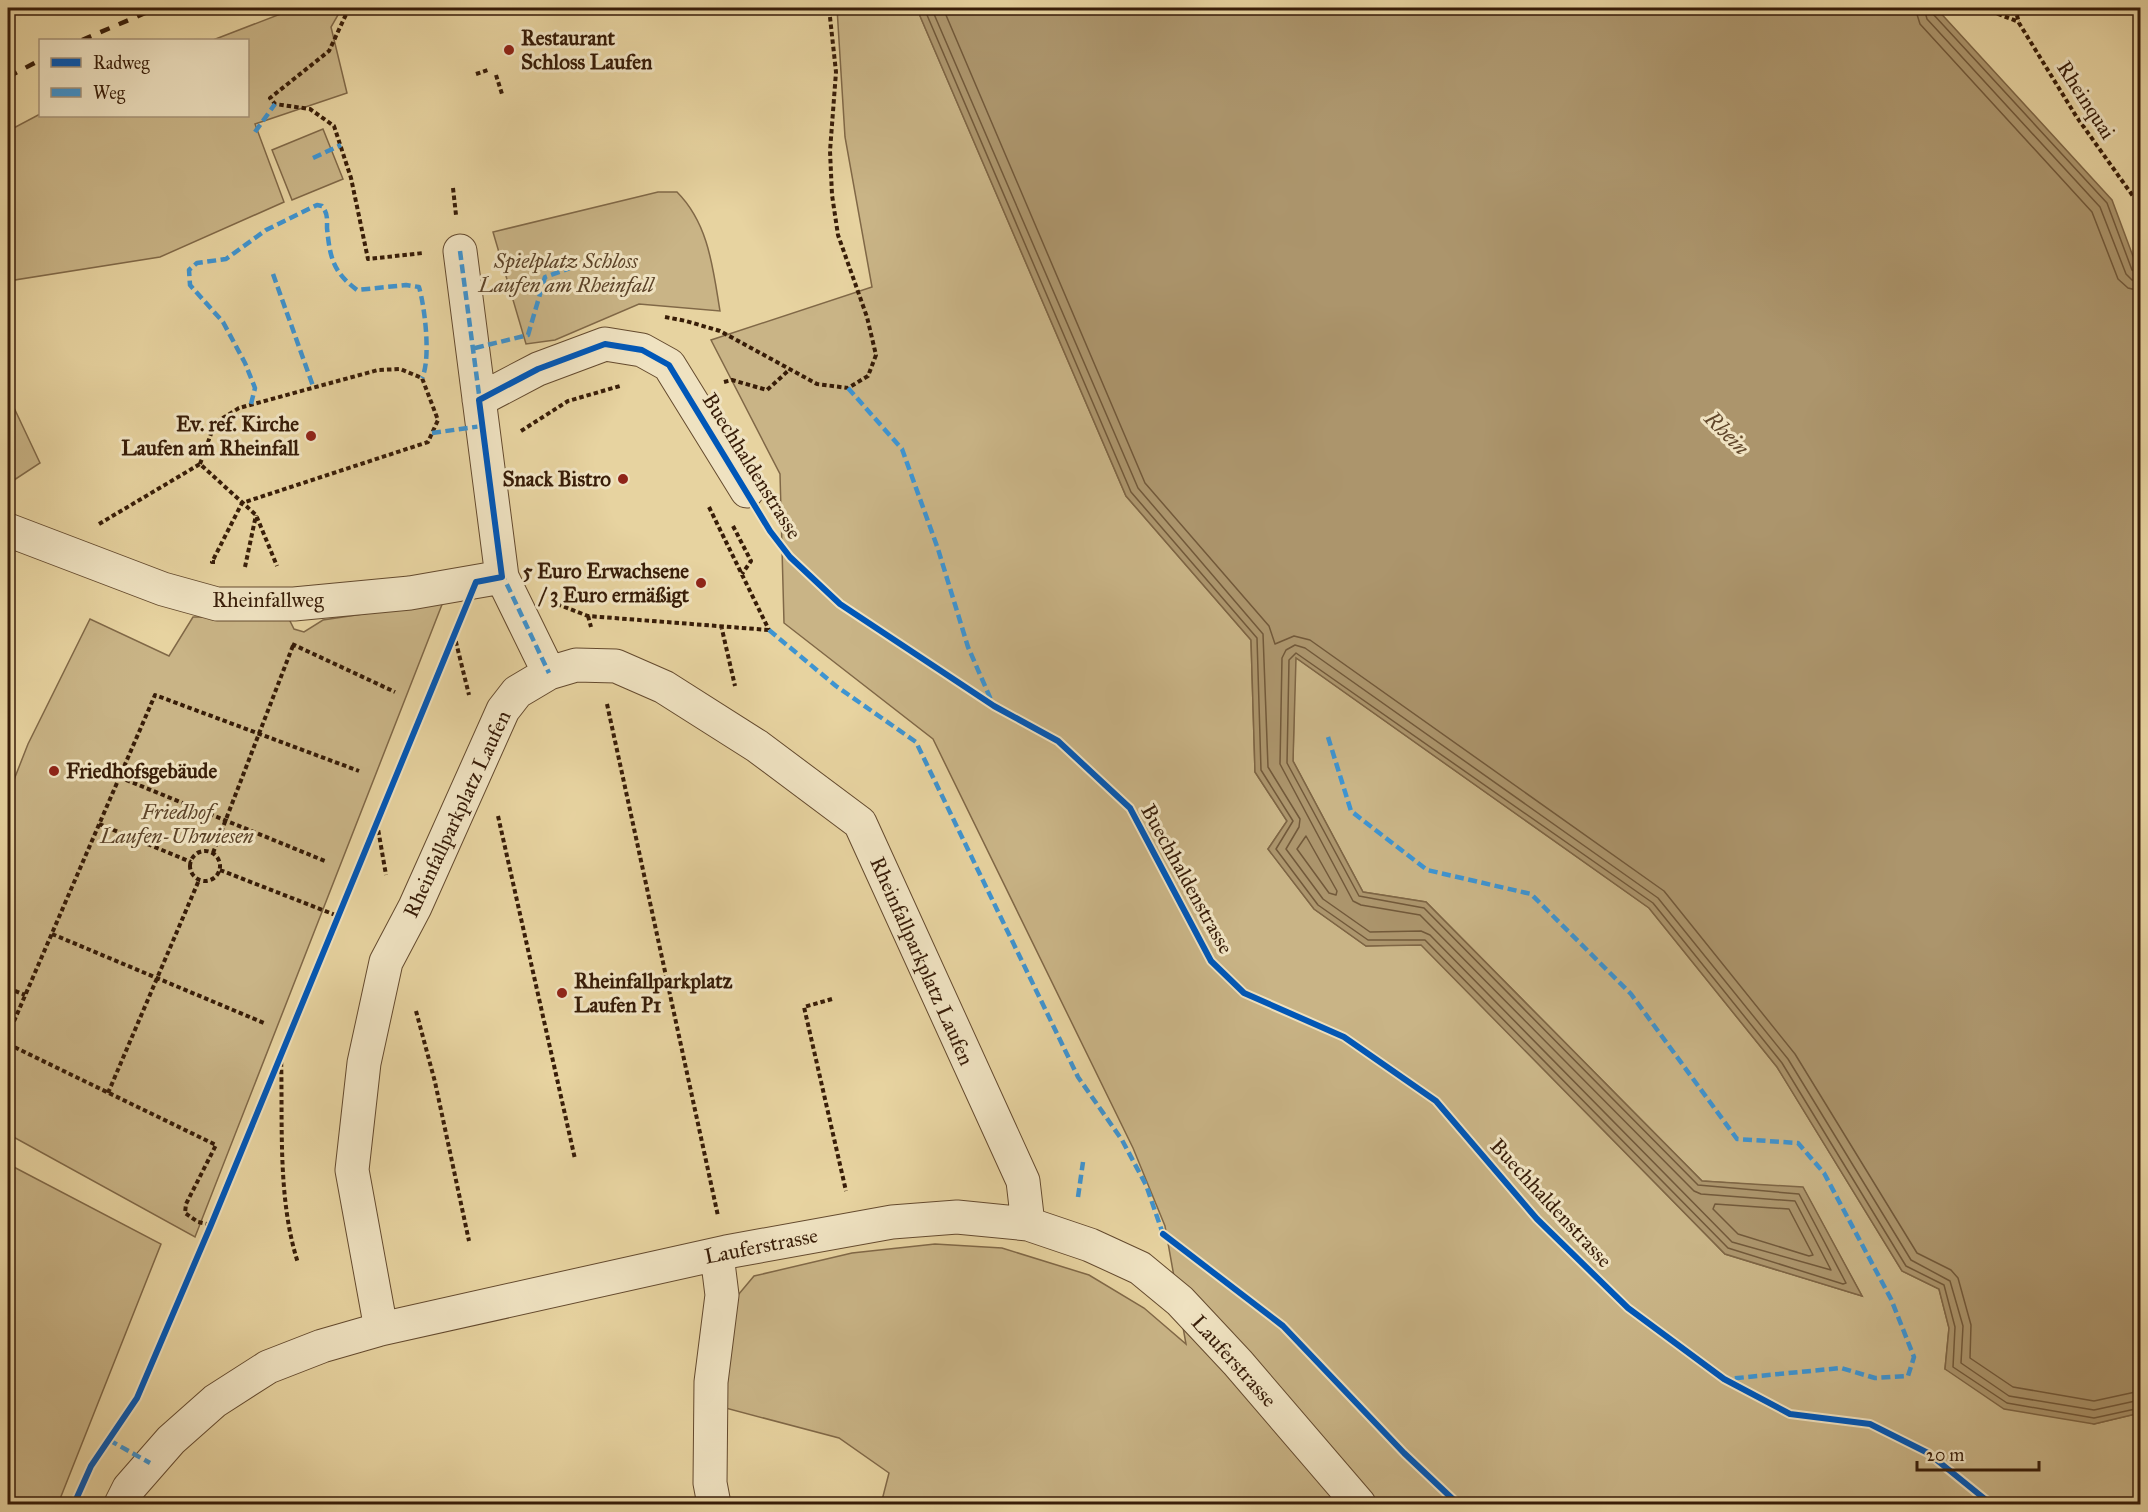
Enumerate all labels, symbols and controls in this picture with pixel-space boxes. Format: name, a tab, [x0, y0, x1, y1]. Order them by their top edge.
place label: Restaurant Schloss Laufen	[521, 25, 653, 75]
legend	[39, 39, 249, 117]
marker: Restaurant Schloss Laufen	[502, 43, 516, 57]
text: Radweg	[93, 52, 150, 75]
street label: Rheinquai	[2051, 56, 2121, 144]
text: Weg	[93, 82, 126, 105]
park label: Spielplatz Schloss Laufen am Rheinfall	[477, 248, 656, 298]
street label: Buechhaldenstrasse	[697, 388, 807, 544]
water label: Rhein	[1698, 404, 1755, 461]
place label: Ev. ref. Kirche Laufen am Rheinfall	[121, 411, 300, 461]
marker: Ev. ref. Kirche Laufen am Rheinfall	[304, 429, 318, 443]
place label: Snack Bistro	[502, 466, 611, 492]
marker: Snack Bistro	[616, 472, 630, 486]
place label: 5 Euro Erwachsene / 3 Euro ermäßigt	[523, 558, 690, 608]
marker: 5 Euro Erwachsene / 3 Euro ermäßigt	[694, 576, 708, 590]
street label: Rheinfallweg	[212, 587, 324, 613]
street label: Rheinfallparkplatz Laufen	[398, 706, 516, 922]
place label: Friedhofsgebäude	[66, 758, 217, 784]
marker: Friedhofsgebäude	[47, 764, 61, 778]
park label: Friedhof Laufen-Uhwiesen	[99, 799, 254, 849]
street label: Buechhaldenstrasse	[1135, 800, 1239, 959]
street label: Rheinfallparkplatz Laufen	[864, 853, 980, 1069]
place label: Rheinfallparkplatz Laufen P1	[574, 968, 733, 1018]
marker: Rheinfallparkplatz Laufen P1	[555, 986, 569, 1000]
street label: Buechhaldenstrasse	[1485, 1133, 1618, 1273]
street label: Lauferstrasse	[702, 1222, 820, 1270]
street label: Lauferstrasse	[1186, 1310, 1282, 1413]
scale bar	[1917, 1434, 2038, 1472]
text: 20 m	[1926, 1444, 1964, 1466]

